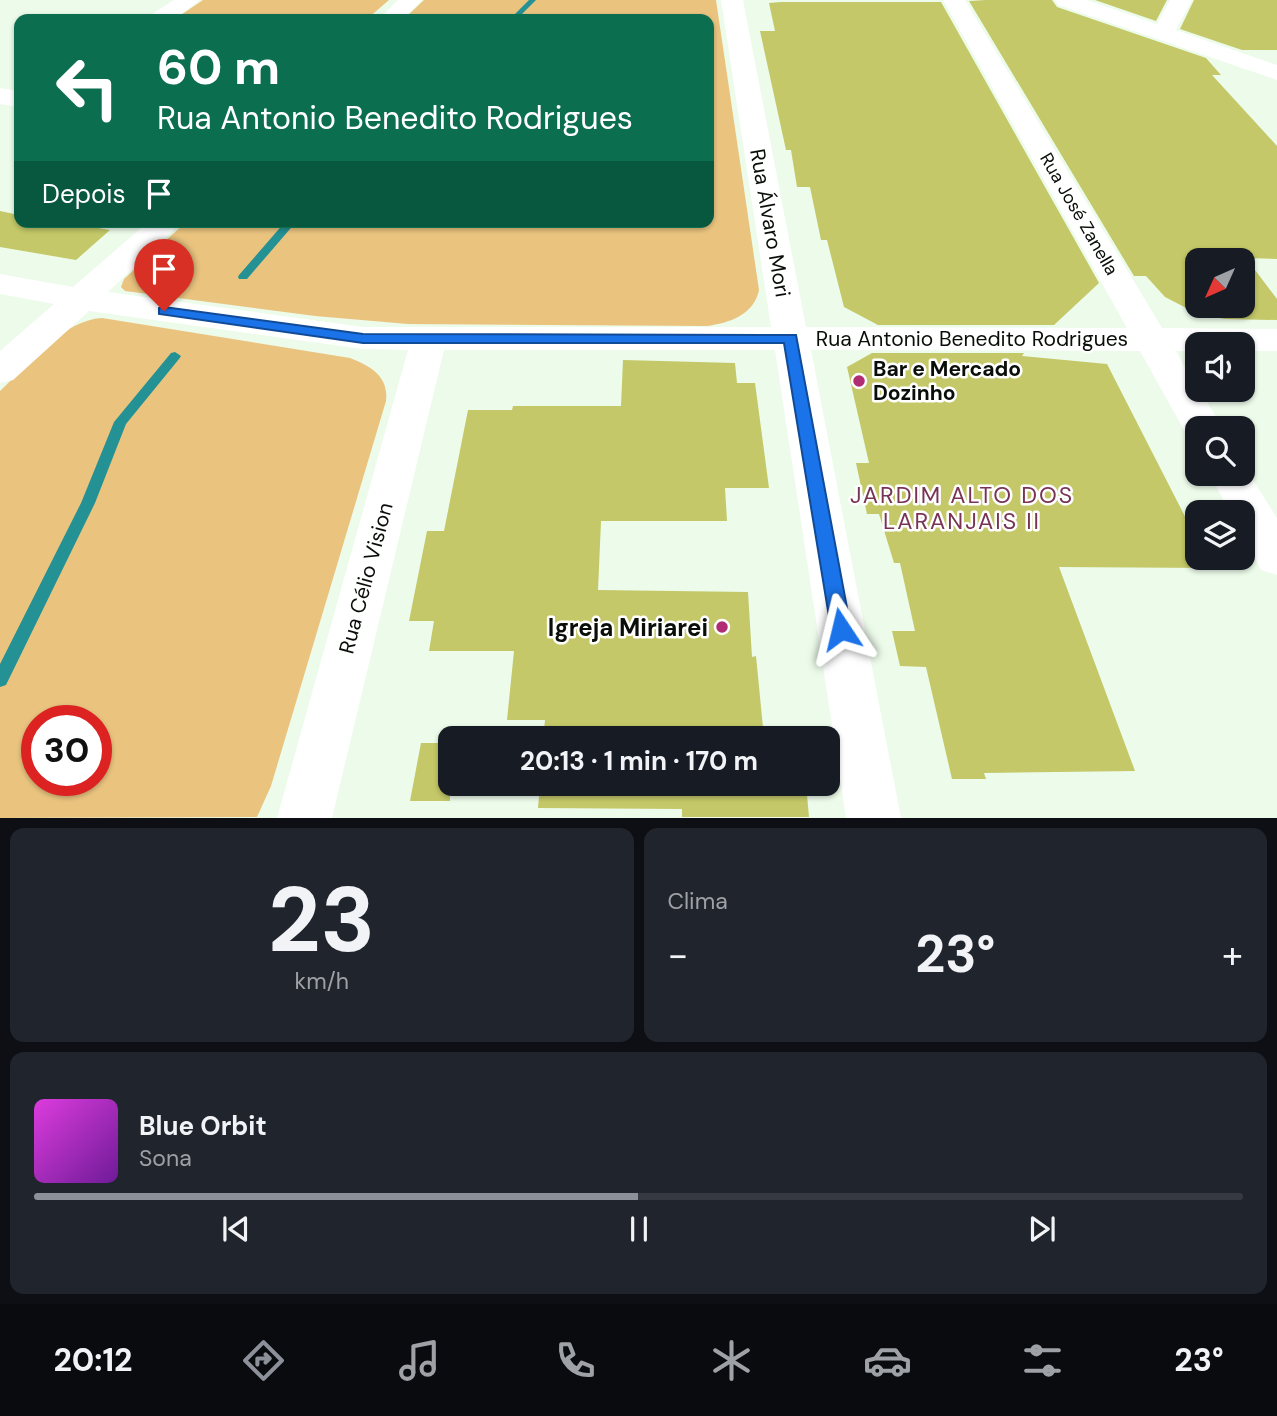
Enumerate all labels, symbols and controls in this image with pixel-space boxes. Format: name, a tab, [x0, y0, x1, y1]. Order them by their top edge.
text: 60 m	[157, 35, 280, 99]
icon: left	[42, 42, 133, 133]
text: Rua Antonio Benedito Rodrigues	[157, 97, 633, 139]
street label: Rua Álvaro Mori	[743, 146, 797, 300]
street label: Rua José Zanella	[1034, 149, 1124, 279]
icon: arrive	[140, 175, 178, 213]
text: Depois	[42, 177, 126, 211]
pin	[134, 239, 194, 311]
north arrow	[1185, 248, 1255, 318]
map controls	[1185, 248, 1255, 570]
icon: arrive	[145, 250, 183, 288]
street label: Rua Antonio Benedito Rodrigues	[816, 325, 1128, 353]
button: sound	[1185, 332, 1255, 402]
place label: Bar e Mercado Dozinho	[873, 355, 1021, 407]
marker: Bar e Mercado Dozinho	[851, 373, 867, 389]
button: search	[1185, 416, 1255, 486]
district label: JARDIM ALTO DOS LARANJAIS II	[850, 480, 1074, 536]
street label: Rua Célio Vision	[332, 499, 400, 657]
button: layers	[1185, 500, 1255, 570]
position arrow	[804, 592, 878, 666]
place label: Igreja Miriarei	[548, 612, 708, 643]
marker: Igreja Miriarei	[714, 619, 730, 635]
speed limit sign: 30	[21, 705, 112, 796]
text: 20:13 · 1 min · 170 m	[520, 744, 758, 778]
text: 23	[268, 861, 375, 979]
text: Clima	[668, 886, 728, 916]
text: 23°	[915, 920, 995, 988]
text: −	[668, 930, 688, 980]
text: +	[1222, 930, 1243, 980]
text: km/h	[295, 966, 349, 996]
text: Blue Orbit	[139, 1109, 267, 1143]
text: Sona	[139, 1143, 192, 1173]
icon: previous	[217, 1210, 255, 1248]
icon: pause	[620, 1210, 658, 1248]
icon: next	[1023, 1210, 1061, 1248]
icon: directions	[239, 1336, 288, 1385]
icon: music	[395, 1336, 444, 1385]
icon: phone	[551, 1336, 600, 1385]
icon: climate	[707, 1336, 756, 1385]
icon: car	[863, 1336, 912, 1385]
icon: filters	[1018, 1336, 1067, 1385]
text: 20:12	[53, 1339, 133, 1381]
text: 23°	[1174, 1339, 1224, 1381]

